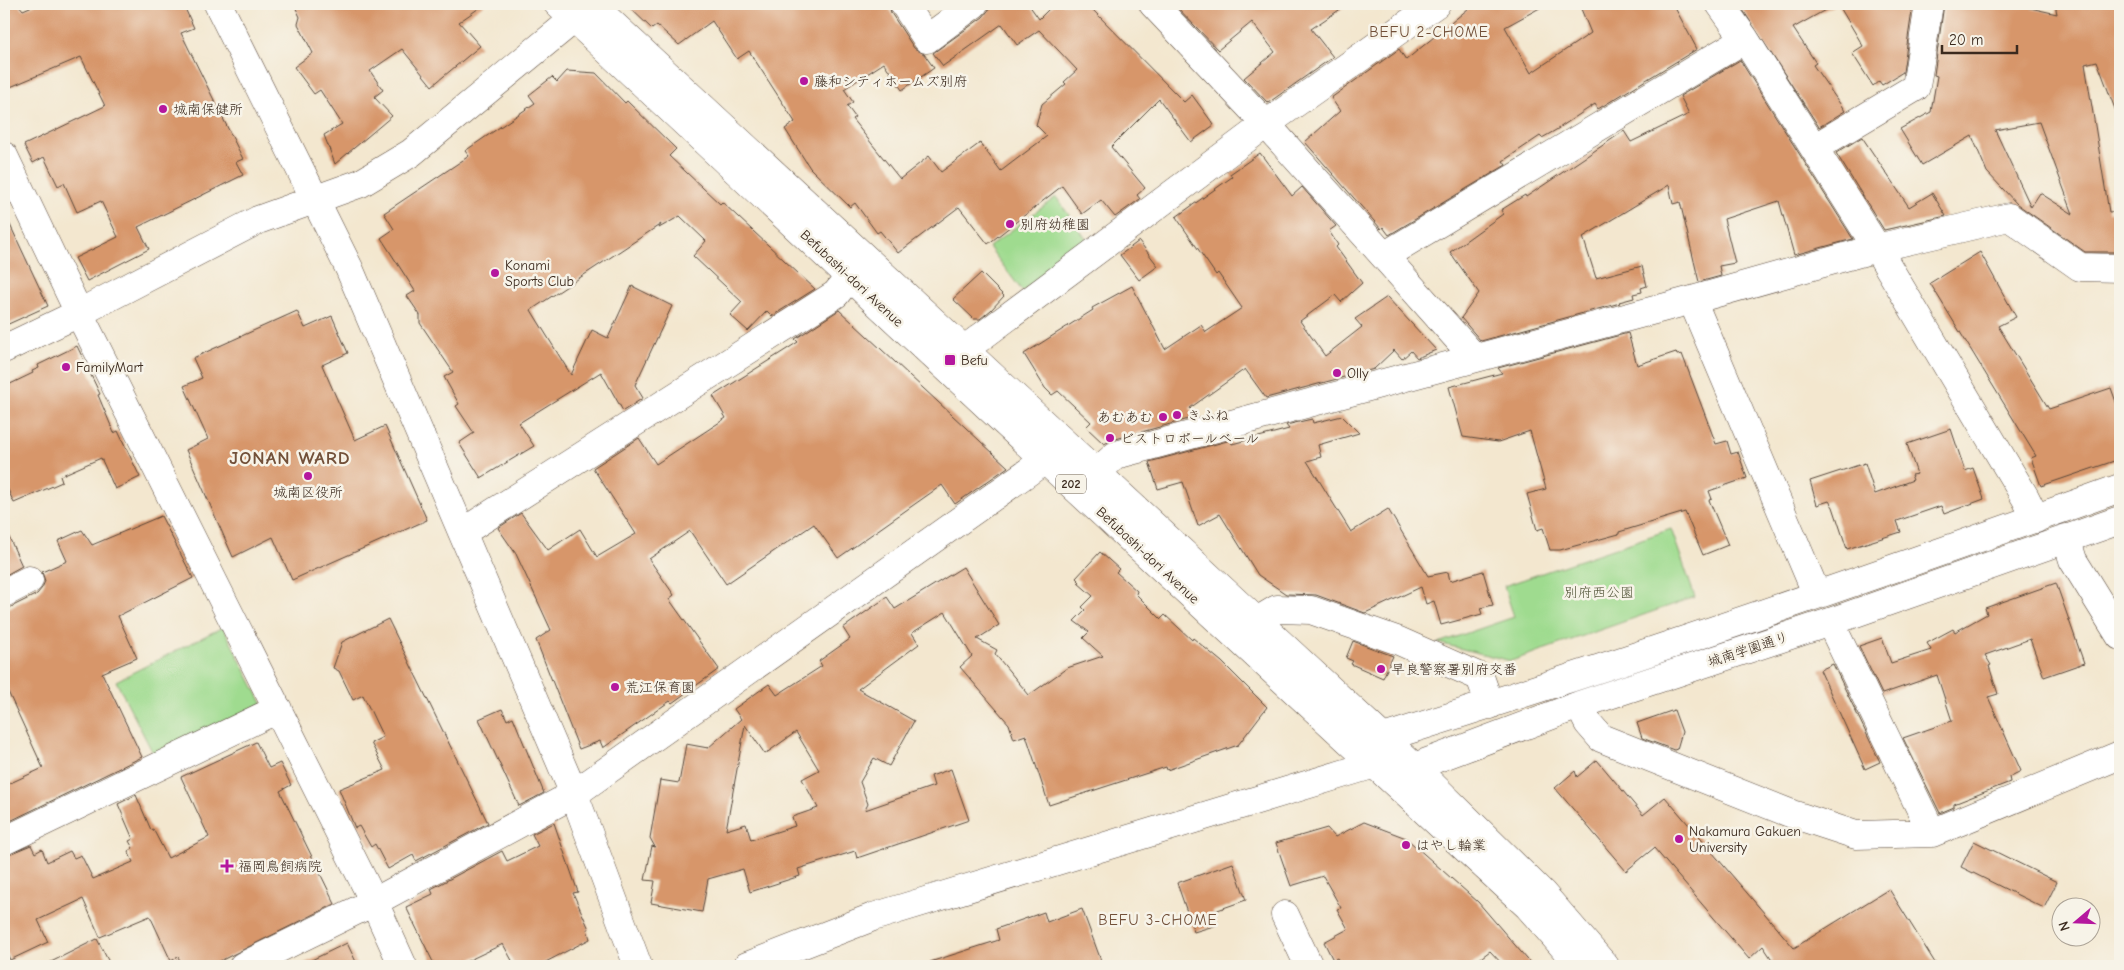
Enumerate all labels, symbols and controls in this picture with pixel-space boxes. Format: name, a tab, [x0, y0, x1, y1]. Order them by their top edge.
scale bar	[1942, 22, 2016, 54]
district label: BEFU 2-CHOME	[1369, 23, 1489, 41]
text: 20 m	[1949, 31, 1983, 49]
place label: 藤和シティホームズ別府	[814, 73, 967, 90]
marker: 藤和シティホームズ別府	[798, 75, 810, 87]
place label: 城南保健所	[173, 101, 243, 118]
marker: 城南保健所	[157, 103, 169, 115]
place label: 別府幼稚園	[1020, 216, 1090, 233]
marker: 別府幼稚園	[1004, 218, 1016, 230]
street label: Befubashi-dori Avenue	[797, 226, 907, 330]
place label: Konami Sports Club	[505, 257, 574, 290]
marker: Konami Sports Club	[489, 267, 501, 279]
place label: Befu	[961, 352, 988, 369]
marker: Befu	[943, 353, 957, 367]
place label: FamilyMart	[76, 359, 144, 376]
marker: FamilyMart	[60, 361, 72, 373]
place label: Olly	[1347, 365, 1369, 382]
marker: Olly	[1331, 367, 1343, 379]
place label: きふね	[1187, 407, 1229, 424]
place label: あむあむ	[1097, 409, 1153, 426]
marker: きふね	[1171, 409, 1183, 421]
marker: あむあむ	[1157, 411, 1169, 423]
place label: ビストロポールべール	[1120, 430, 1259, 447]
marker: ビストロポールべール	[1104, 432, 1116, 444]
district label: JONAN WARD	[229, 447, 351, 469]
marker: 城南区役所	[302, 470, 314, 482]
road number: 202	[1056, 474, 1086, 494]
place label: 城南区役所	[273, 484, 343, 501]
street label: Befubashi-dori Avenue	[1093, 503, 1203, 607]
park label: 別府西公園	[1564, 584, 1634, 601]
street label: 城南学園通り	[1706, 628, 1791, 671]
place label: 早良警察署別府交番	[1391, 661, 1517, 678]
marker: 早良警察署別府交番	[1375, 663, 1387, 675]
place label: 荒江保育園	[625, 679, 695, 696]
marker: 荒江保育園	[609, 681, 621, 693]
place label: Nakamura Gakuen University	[1689, 823, 1801, 856]
marker: Nakamura Gakuen University	[1673, 833, 1685, 845]
place label: はやし輪業	[1416, 837, 1486, 854]
marker: はやし輪業	[1400, 839, 1412, 851]
place label: 福岡鳥飼病院	[238, 858, 322, 875]
marker: 福岡鳥飼病院	[220, 859, 234, 873]
north arrow	[2052, 898, 2102, 948]
district label: BEFU 3-CHOME	[1098, 911, 1218, 929]
text: N	[2055, 919, 2074, 933]

